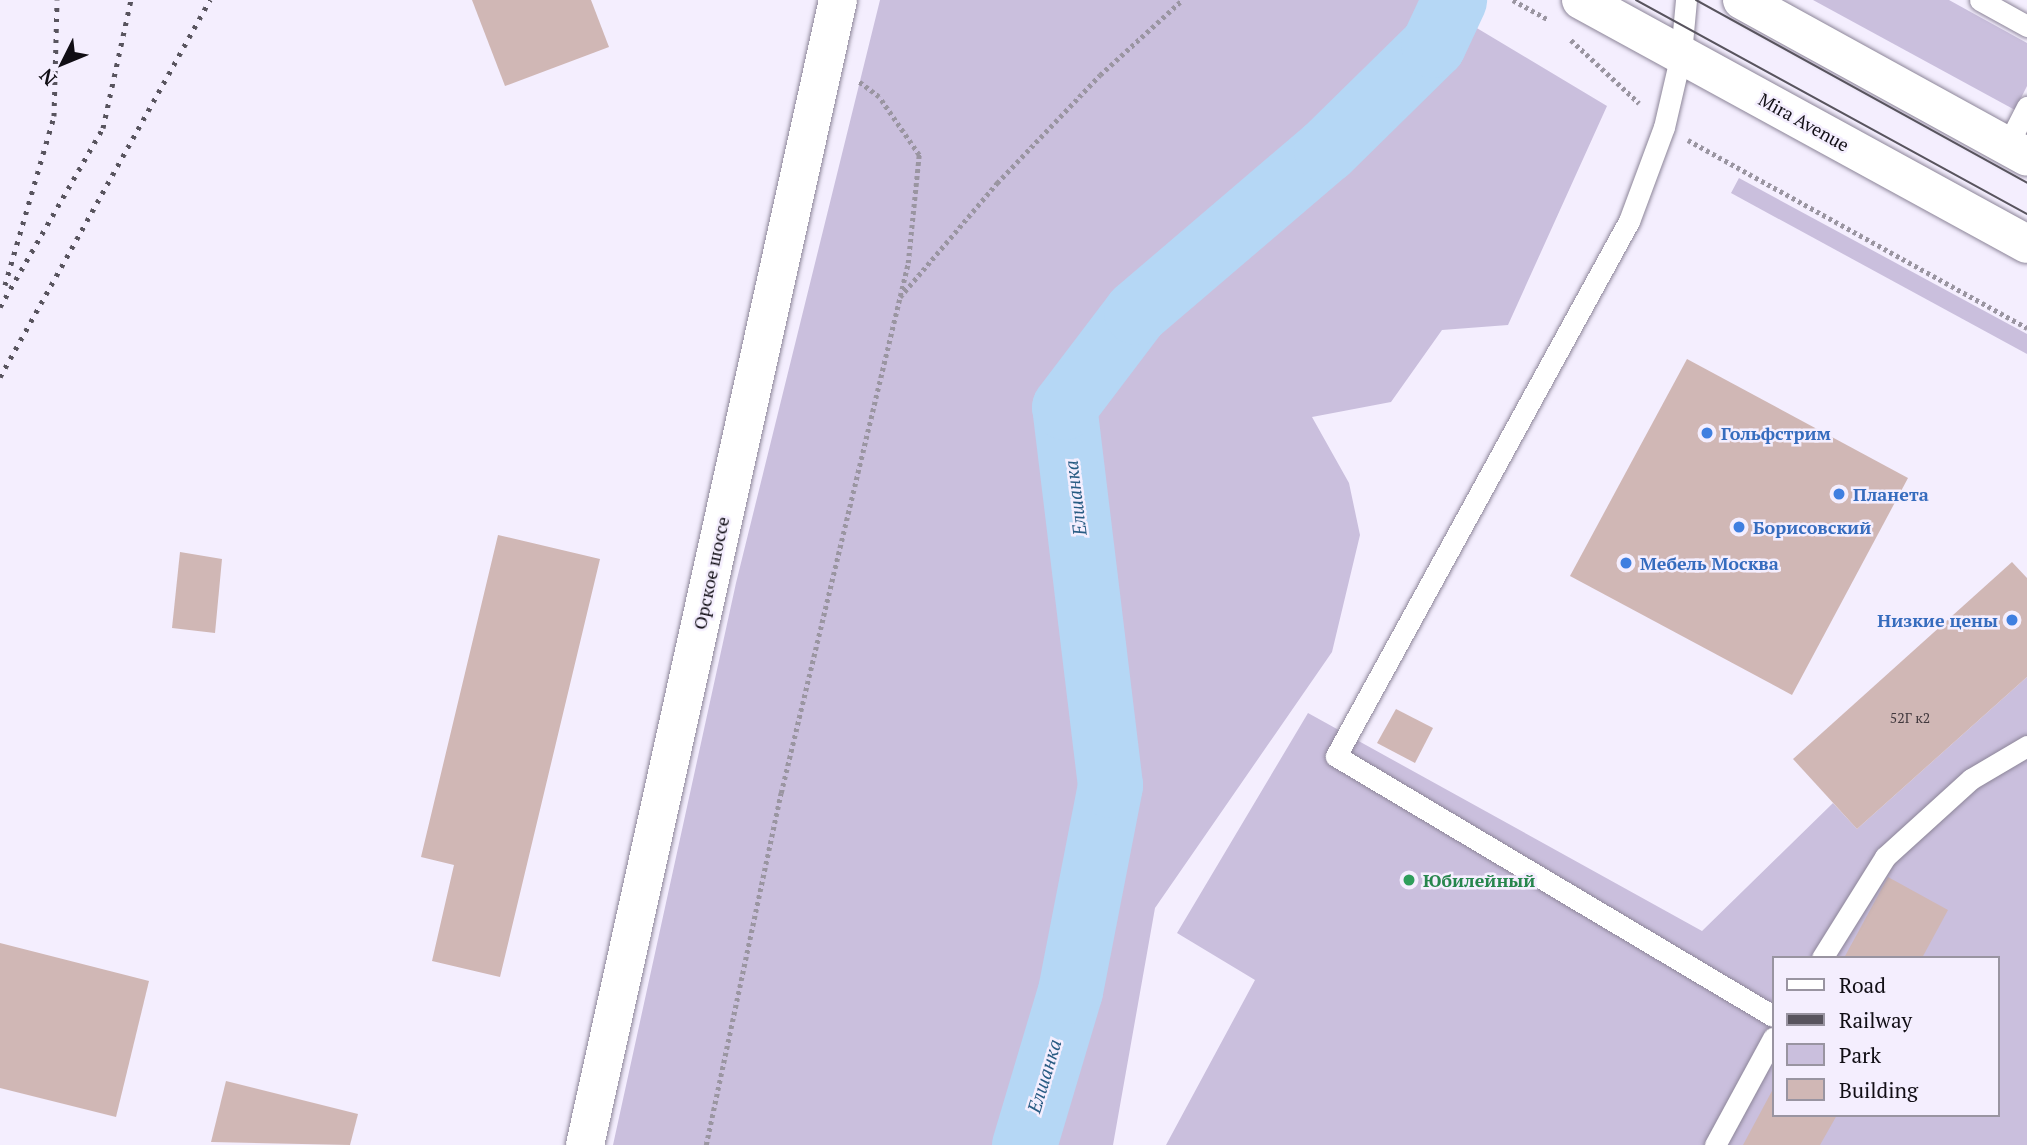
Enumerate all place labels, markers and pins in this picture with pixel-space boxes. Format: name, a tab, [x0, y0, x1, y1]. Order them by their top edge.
place label: Гольфстрим	[1721, 422, 1831, 444]
marker: Гольфстрим	[1699, 425, 1715, 441]
place label: Планета	[1853, 483, 1929, 505]
marker: Планета	[1831, 486, 1847, 502]
place label: Борисовский	[1753, 516, 1871, 538]
marker: Борисовский	[1731, 519, 1747, 535]
place label: Мебель Москва	[1640, 552, 1779, 574]
marker: Мебель Москва	[1618, 555, 1634, 571]
place label: Низкие цены	[1877, 609, 1998, 631]
marker: Низкие цены	[2004, 612, 2020, 628]
place label: Юбилейный	[1423, 869, 1535, 891]
marker: Юбилейный	[1401, 872, 1417, 888]

